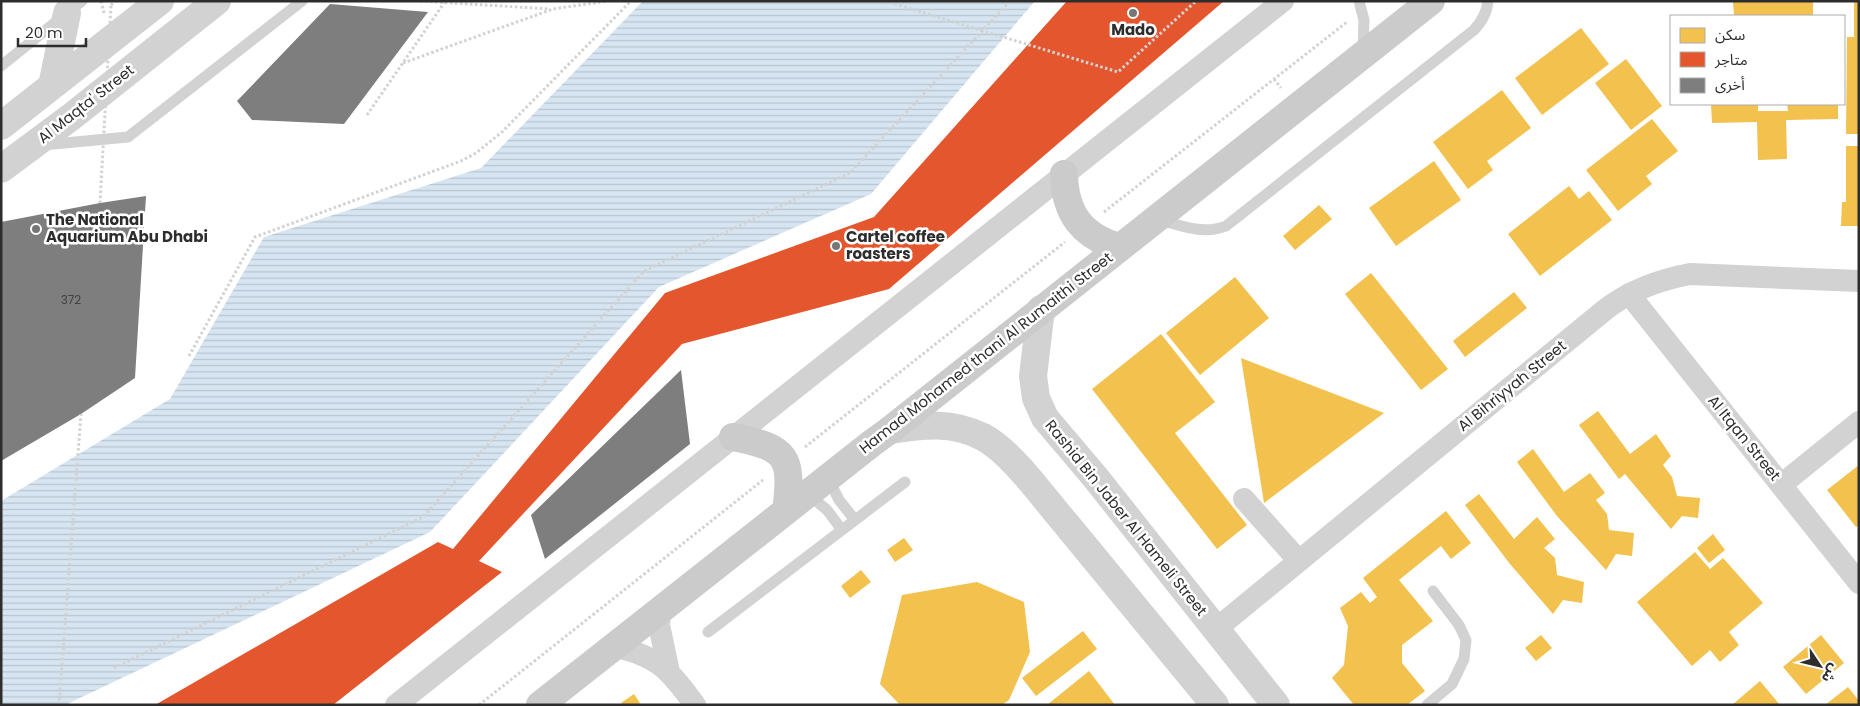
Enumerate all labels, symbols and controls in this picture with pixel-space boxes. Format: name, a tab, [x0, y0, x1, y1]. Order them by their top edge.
marker: Mado	[1127, 7, 1139, 19]
scale bar	[18, 15, 85, 47]
legend	[1670, 15, 1845, 105]
place label: Mado	[1111, 19, 1155, 40]
text: 20 m	[25, 22, 63, 43]
text: سكن	[1715, 24, 1746, 45]
text: متاجر	[1714, 49, 1748, 70]
street label: Al Maqta' Street	[33, 59, 138, 148]
text: أخرى	[1715, 74, 1745, 95]
place label: The National Aquarium Abu Dhabi	[46, 209, 208, 247]
marker: The National Aquarium Abu Dhabi	[30, 223, 42, 235]
place label: Cartel coffee roasters	[846, 226, 945, 264]
marker: Cartel coffee roasters	[830, 240, 842, 252]
street label: Hamad Mohamed thani Al Rumaithi Street	[855, 247, 1117, 458]
house number: 372	[61, 291, 81, 308]
street label: Al Bihriyyah Street	[1453, 335, 1570, 436]
street label: Al Itqan Street	[1703, 390, 1786, 485]
street label: Rashid Bin Jaber Al Hameli Street	[1041, 415, 1212, 620]
north arrow	[1795, 641, 1845, 691]
text: ش	[1817, 660, 1844, 687]

